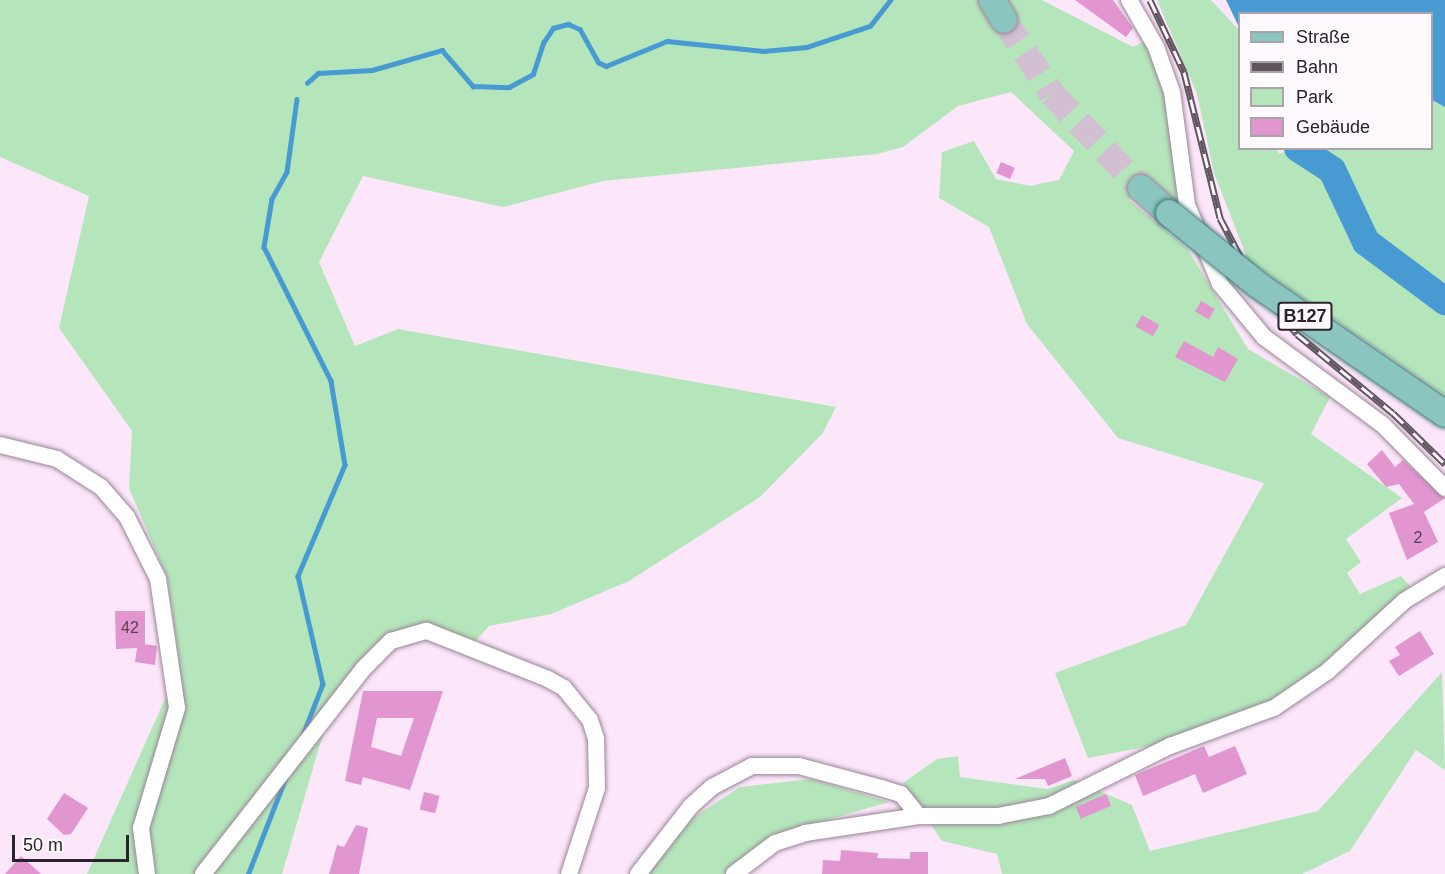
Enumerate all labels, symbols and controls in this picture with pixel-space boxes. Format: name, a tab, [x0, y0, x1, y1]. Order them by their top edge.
legend	[1238, 12, 1433, 150]
text: Straße	[1296, 27, 1350, 47]
text: Bahn	[1296, 57, 1338, 77]
text: Park	[1296, 87, 1333, 107]
text: Gebäude	[1296, 117, 1370, 137]
road number: B127	[1276, 301, 1334, 331]
house number: 2	[1414, 528, 1422, 548]
house number: 42	[121, 618, 139, 638]
scale bar	[15, 823, 132, 861]
text: 50 m	[23, 835, 63, 855]

